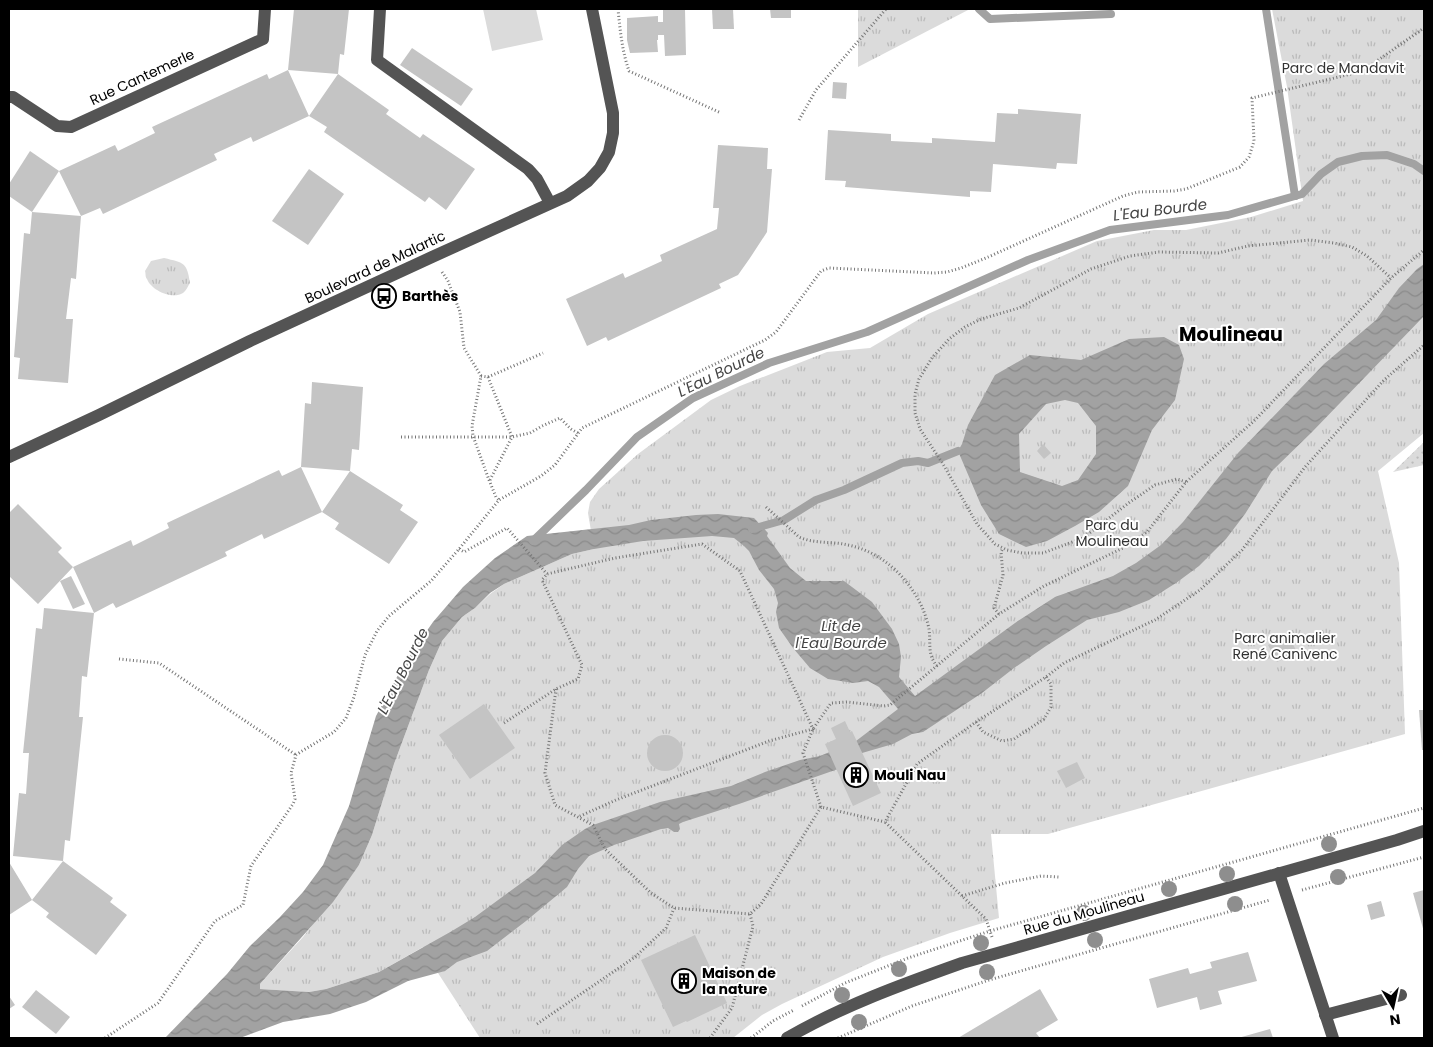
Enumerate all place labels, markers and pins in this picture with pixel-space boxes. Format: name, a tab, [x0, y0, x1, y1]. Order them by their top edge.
bus stop icon: Barthès	[371, 283, 397, 309]
place label: Barthès	[402, 286, 458, 306]
building icon: Mouli Nau	[843, 762, 869, 788]
place label: Mouli Nau	[874, 765, 946, 785]
place label: Maison de la nature	[702, 963, 776, 999]
building icon: Maison de la nature	[671, 968, 697, 994]

